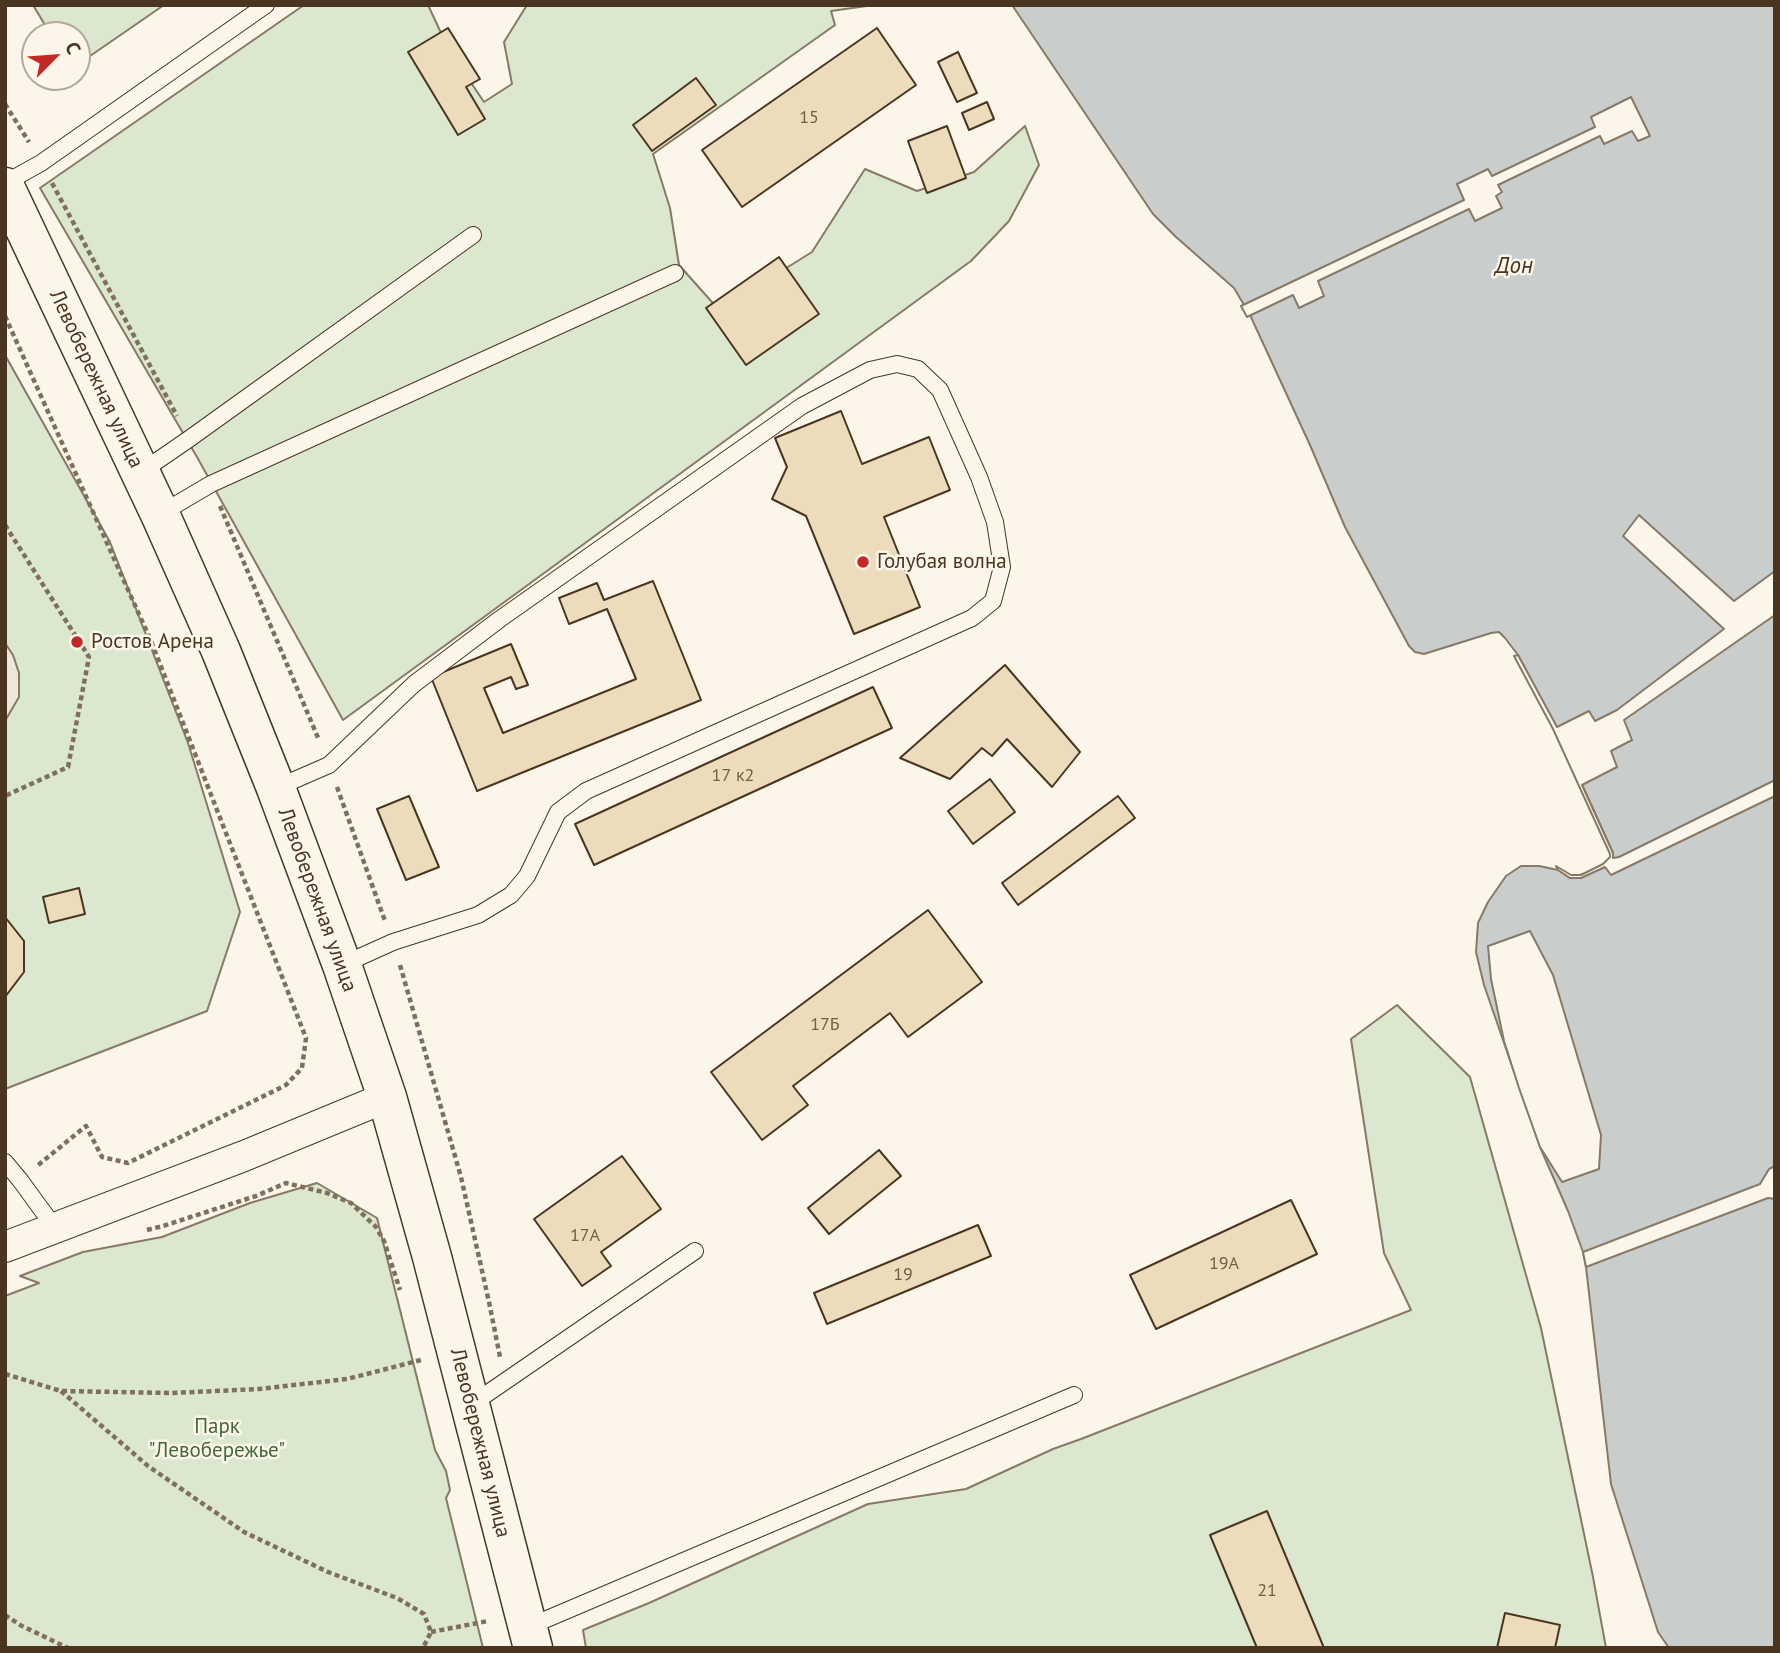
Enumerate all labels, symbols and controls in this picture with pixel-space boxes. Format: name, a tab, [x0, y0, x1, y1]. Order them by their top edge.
north arrow	[21, 21, 91, 91]
text: С	[60, 38, 86, 58]
house number: 15	[799, 107, 819, 129]
water label: Дон	[1495, 252, 1533, 280]
street label: Левобережная улица	[44, 286, 148, 472]
place label: Голубая волна	[877, 549, 1007, 575]
marker: Голубая волна	[855, 554, 871, 570]
place label: Ростов Арена	[91, 629, 214, 655]
marker: Ростов Арена	[69, 634, 85, 650]
house number: 17 к2	[712, 765, 754, 787]
street label: Левобережная улица	[272, 805, 362, 995]
house number: 17Б	[810, 1014, 840, 1036]
house number: 17А	[570, 1225, 600, 1247]
house number: 19А	[1209, 1253, 1239, 1275]
house number: 19	[893, 1264, 913, 1286]
street label: Левобережная улица	[444, 1346, 516, 1540]
park label: Парк "Левобережье"	[149, 1414, 285, 1464]
house number: 21	[1257, 1580, 1277, 1602]

